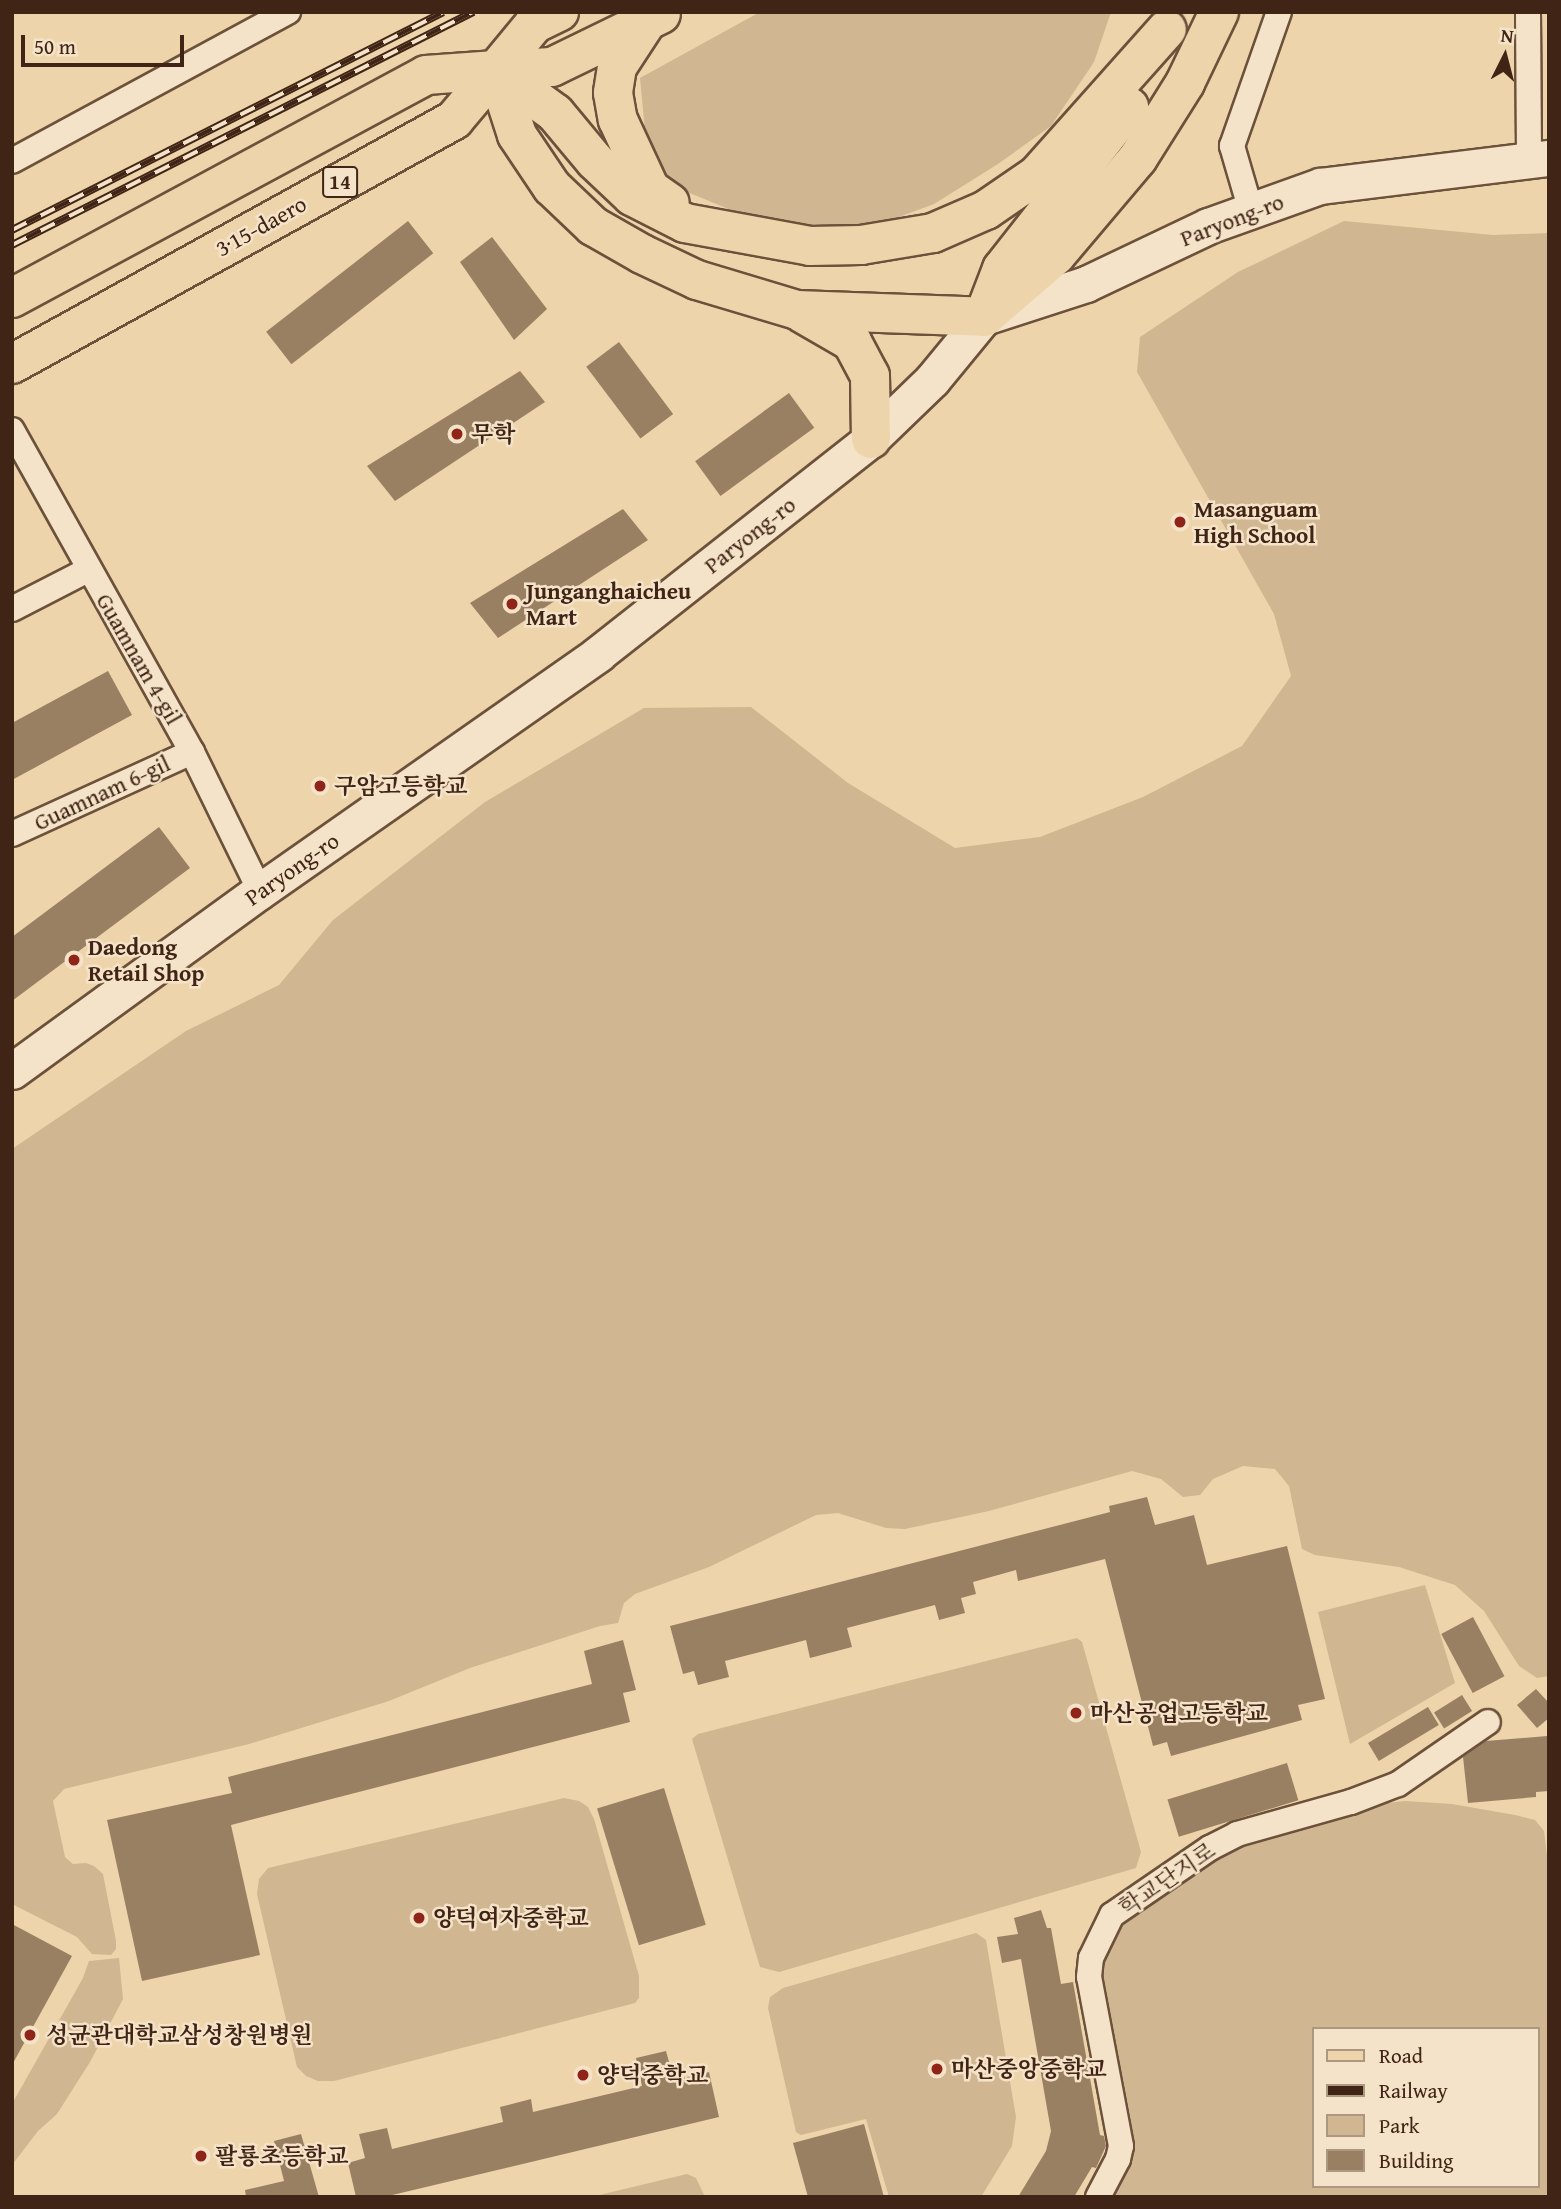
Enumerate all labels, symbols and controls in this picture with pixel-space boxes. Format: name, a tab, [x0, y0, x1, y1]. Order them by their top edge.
scale bar	[24, 21, 187, 65]
north arrow	[1470, 21, 1540, 91]
text: N	[1499, 21, 1515, 50]
text: 50 m	[34, 31, 76, 62]
road number: 14	[321, 164, 359, 200]
street label: Paryong-ro	[1176, 188, 1288, 252]
street label: 3·15-daero	[211, 190, 311, 262]
place label: 무학	[471, 420, 515, 448]
marker: 무학	[449, 426, 465, 442]
street label: Paryong-ro	[699, 491, 801, 579]
place label: Masanguam High School	[1194, 495, 1318, 549]
marker: Masanguam High School	[1172, 514, 1188, 530]
place label: Junganghaicheu Mart	[526, 577, 691, 631]
street label: Guamnam 4-gil	[90, 589, 188, 729]
marker: Junganghaicheu Mart	[504, 596, 520, 612]
street label: Guamnam 6-gil	[30, 750, 174, 836]
place label: 구암고등학교	[334, 772, 467, 800]
marker: 구암고등학교	[312, 778, 328, 794]
street label: Paryong-ro	[240, 827, 344, 911]
place label: Daedong Retail Shop	[88, 933, 204, 987]
marker: Daedong Retail Shop	[66, 952, 82, 968]
place label: 마산공업고등학교	[1090, 1699, 1268, 1727]
marker: 마산공업고등학교	[1068, 1705, 1084, 1721]
street label: 학교단지로	[1113, 1836, 1221, 1922]
place label: 양덕여자중학교	[433, 1904, 589, 1932]
marker: 양덕여자중학교	[411, 1910, 427, 1926]
place label: 성균관대학교삼성창원병원	[46, 2021, 313, 2049]
marker: 성균관대학교삼성창원병원	[20, 2025, 40, 2045]
legend	[1312, 2027, 1540, 2188]
text: Road	[1379, 2040, 1423, 2071]
place label: 마산중앙중학교	[951, 2055, 1107, 2083]
place label: 양덕중학교	[597, 2061, 708, 2089]
marker: 마산중앙중학교	[929, 2061, 945, 2077]
marker: 양덕중학교	[575, 2067, 591, 2083]
text: Railway	[1379, 2075, 1448, 2106]
text: Park	[1379, 2110, 1420, 2141]
place label: 팔룡초등학교	[215, 2142, 348, 2170]
text: Building	[1379, 2145, 1453, 2176]
marker: 팔룡초등학교	[193, 2148, 209, 2164]

